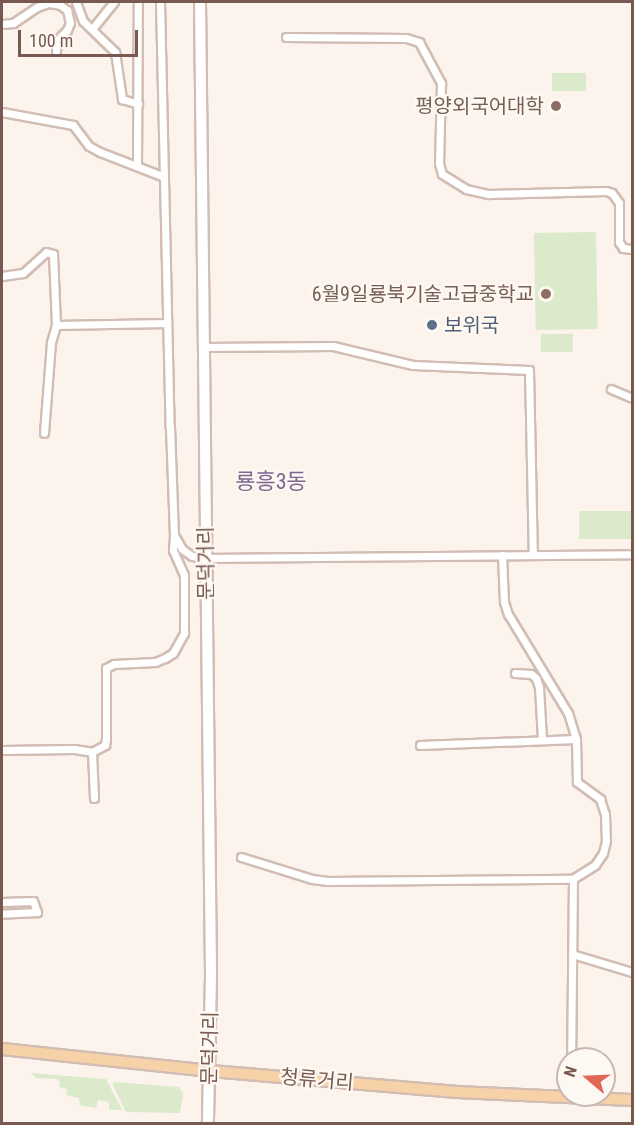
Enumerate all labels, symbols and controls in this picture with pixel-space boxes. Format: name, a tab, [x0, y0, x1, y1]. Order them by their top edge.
scale bar	[21, 18, 141, 56]
text: 100 m	[29, 30, 73, 51]
place label: 평양외국어대학	[415, 94, 544, 118]
marker: 평양외국어대학	[549, 99, 563, 113]
place label: 6월9일룡북기술고급중학교	[312, 282, 534, 306]
marker: 6월9일룡북기술고급중학교	[539, 287, 553, 301]
place label: 보위국	[444, 313, 499, 337]
marker: 보위국	[425, 318, 439, 332]
district label: 룡흥3동	[235, 469, 307, 495]
street label: 문덕거리	[193, 526, 219, 600]
street label: 문덕거리	[197, 1011, 223, 1085]
north arrow	[556, 1047, 616, 1107]
text: N	[560, 1064, 581, 1079]
street label: 청류거리	[279, 1065, 355, 1095]

